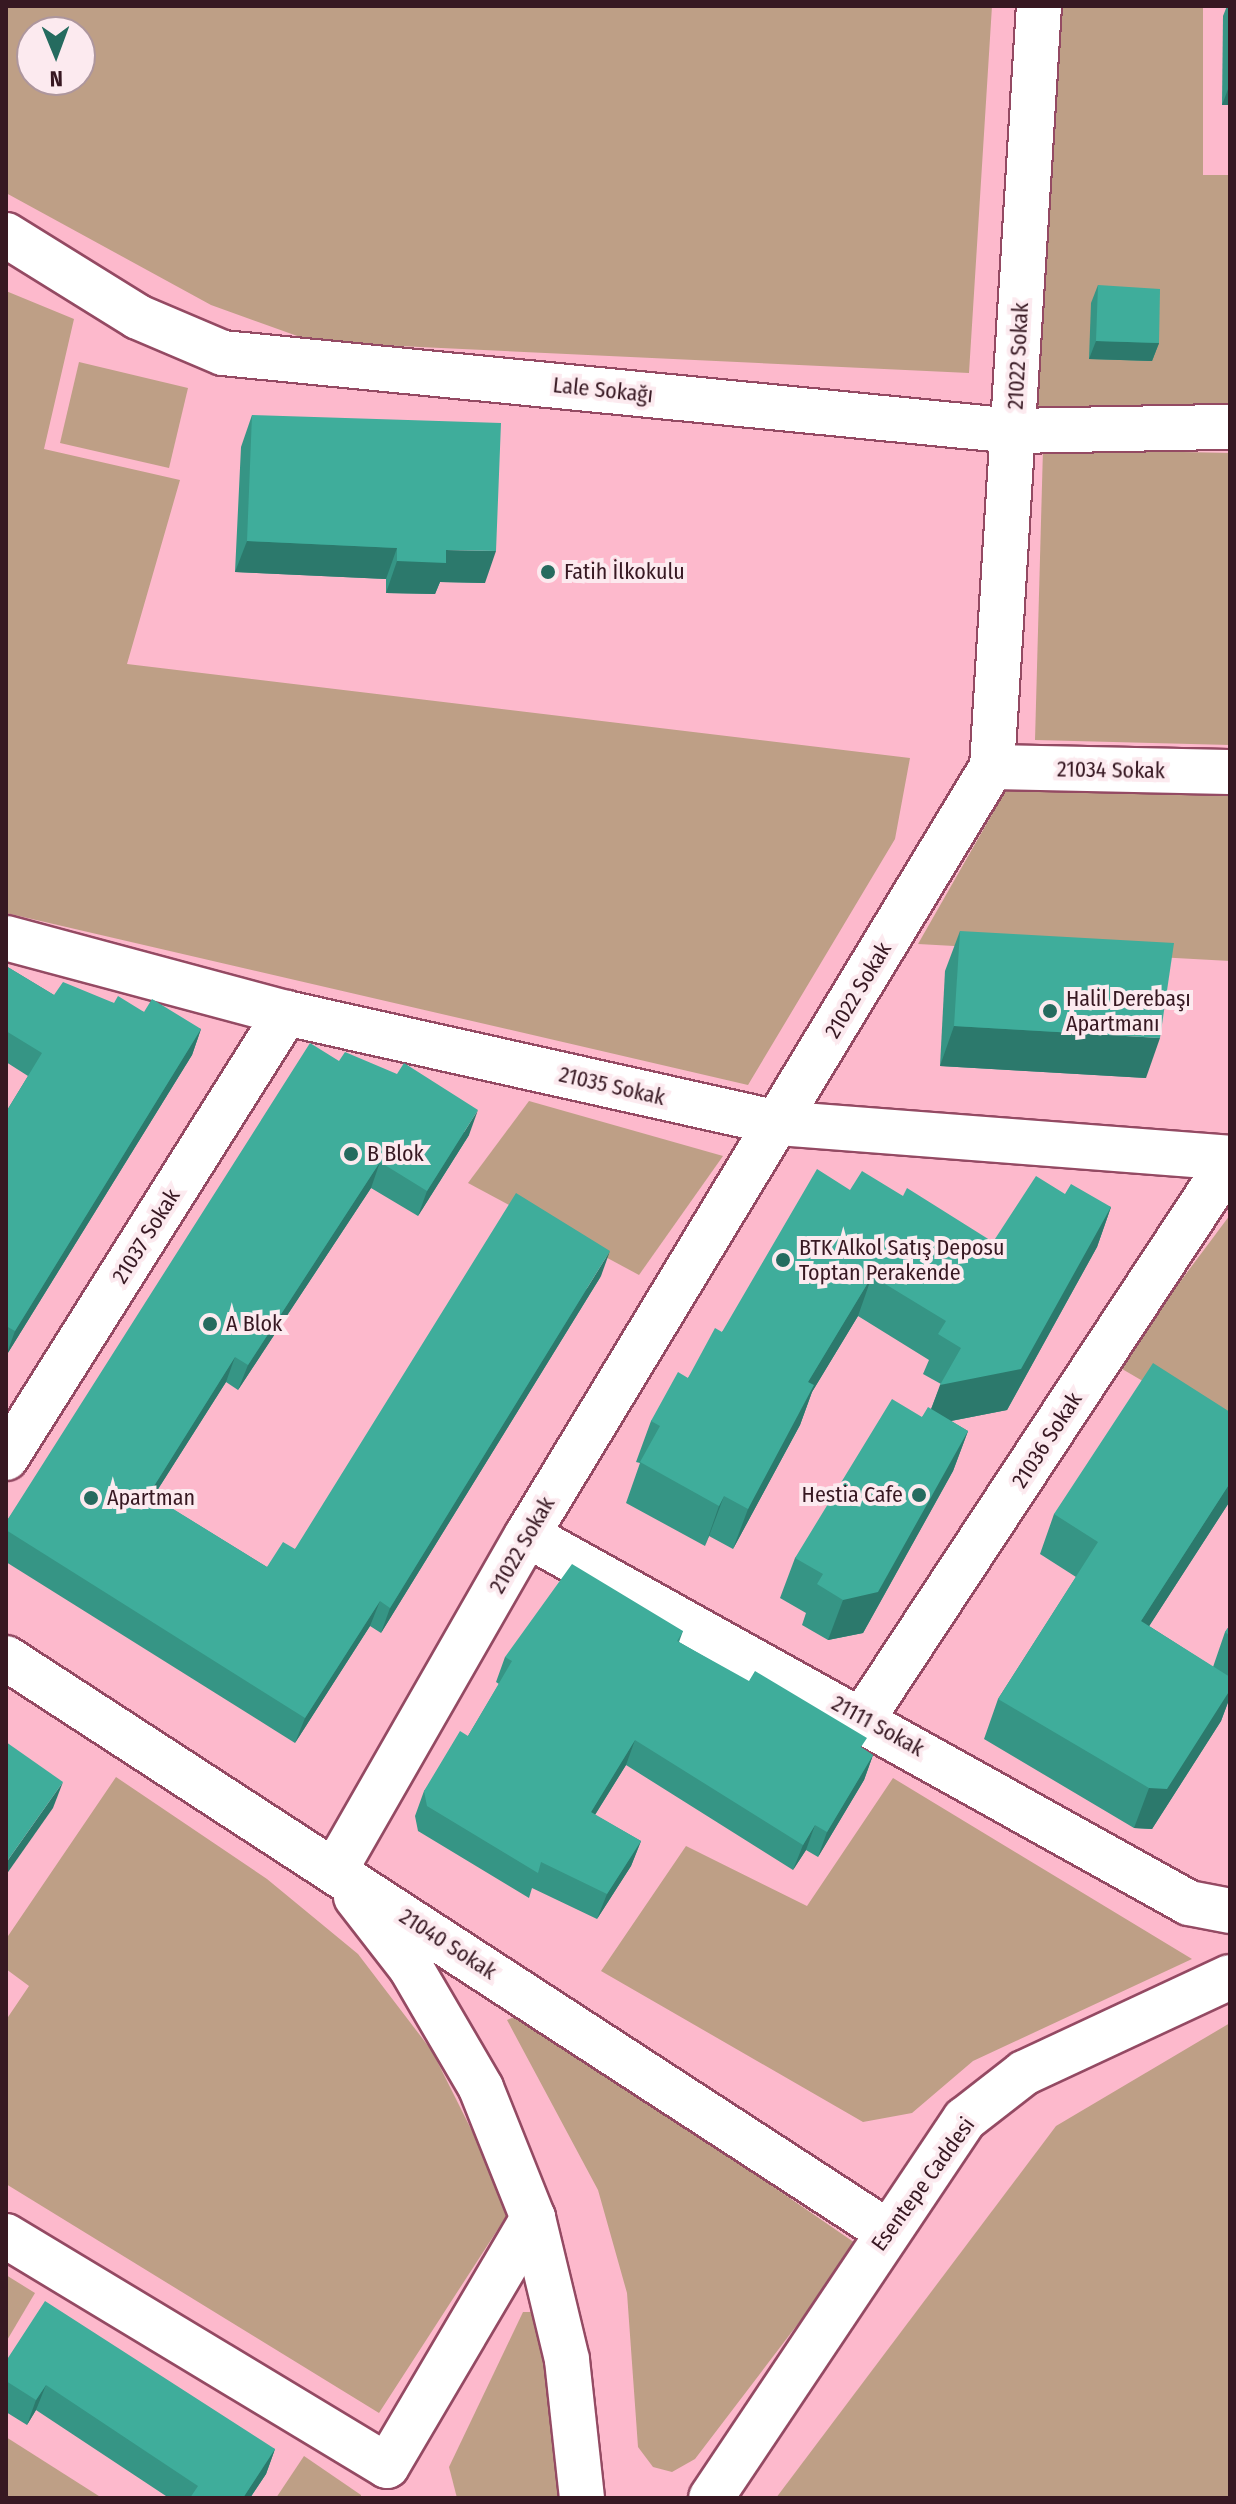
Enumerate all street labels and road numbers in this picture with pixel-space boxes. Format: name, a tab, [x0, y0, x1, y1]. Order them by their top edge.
street label: 21022 Sokak	[1002, 302, 1034, 410]
street label: Lale Sokağı	[552, 372, 654, 408]
street label: 21034 Sokak	[1057, 756, 1165, 784]
street label: 21022 Sokak	[819, 937, 897, 1043]
street label: 21035 Sokak	[557, 1061, 667, 1111]
street label: 21037 Sokak	[107, 1184, 185, 1288]
street label: 21036 Sokak	[1006, 1387, 1088, 1493]
street label: 21022 Sokak	[484, 1492, 560, 1598]
street label: 21111 Sokak	[827, 1690, 929, 1762]
street label: 21040 Sokak	[395, 1903, 501, 1985]
street label: Esentepe Caddesi	[866, 2112, 980, 2256]

